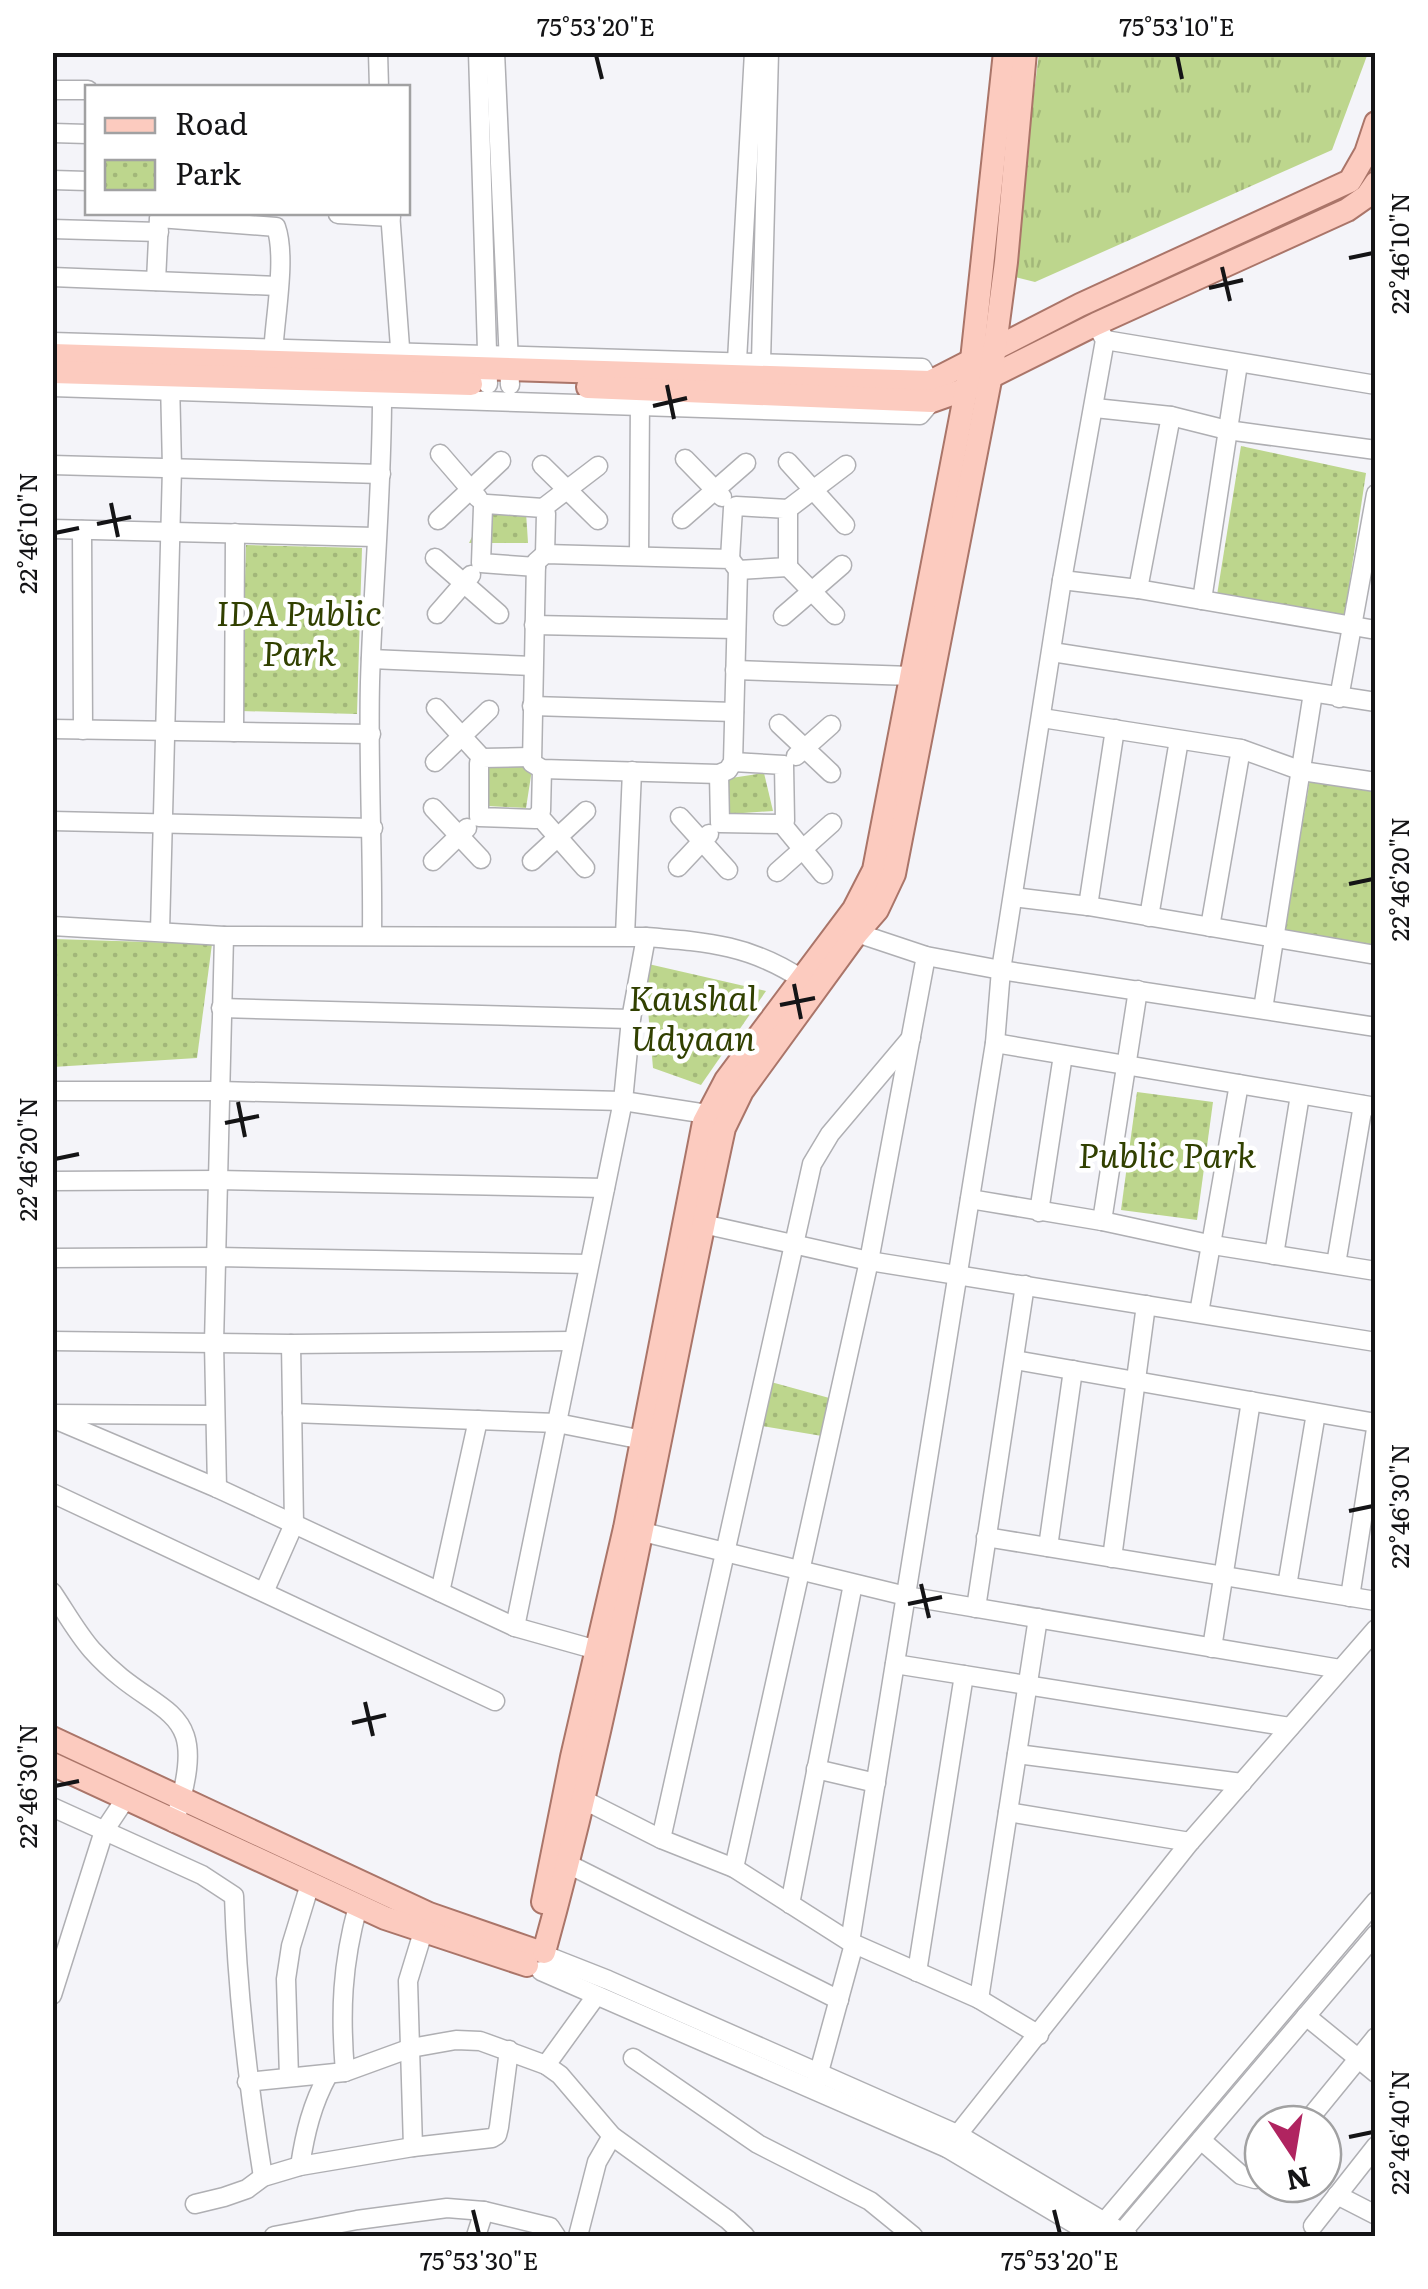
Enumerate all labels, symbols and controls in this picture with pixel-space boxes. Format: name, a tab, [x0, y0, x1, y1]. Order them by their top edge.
text: 75°53'20"E	[537, 7, 655, 44]
text: 75°53'10"E	[1119, 7, 1235, 44]
legend	[85, 85, 410, 215]
text: Road	[175, 100, 248, 144]
text: Park	[175, 150, 242, 194]
text: 22°46'10"N	[1380, 192, 1417, 314]
text: 22°46'10"N	[8, 472, 45, 594]
park label: IDA Public Park	[216, 585, 382, 677]
text: 22°46'20"N	[1380, 817, 1417, 941]
park label: Kaushal Udyaan	[629, 970, 758, 1062]
text: 22°46'20"N	[8, 1097, 45, 1221]
park label: Public Park	[1078, 1127, 1256, 1179]
text: 22°46'30"N	[1380, 1443, 1417, 1569]
text: 22°46'30"N	[8, 1723, 45, 1849]
text: 22°46'40"N	[1380, 2069, 1417, 2195]
north arrow	[1243, 2104, 1343, 2204]
text: N	[1283, 2157, 1314, 2203]
text: 75°53'30"E	[420, 2241, 538, 2278]
text: 75°53'20"E	[1001, 2241, 1119, 2278]

